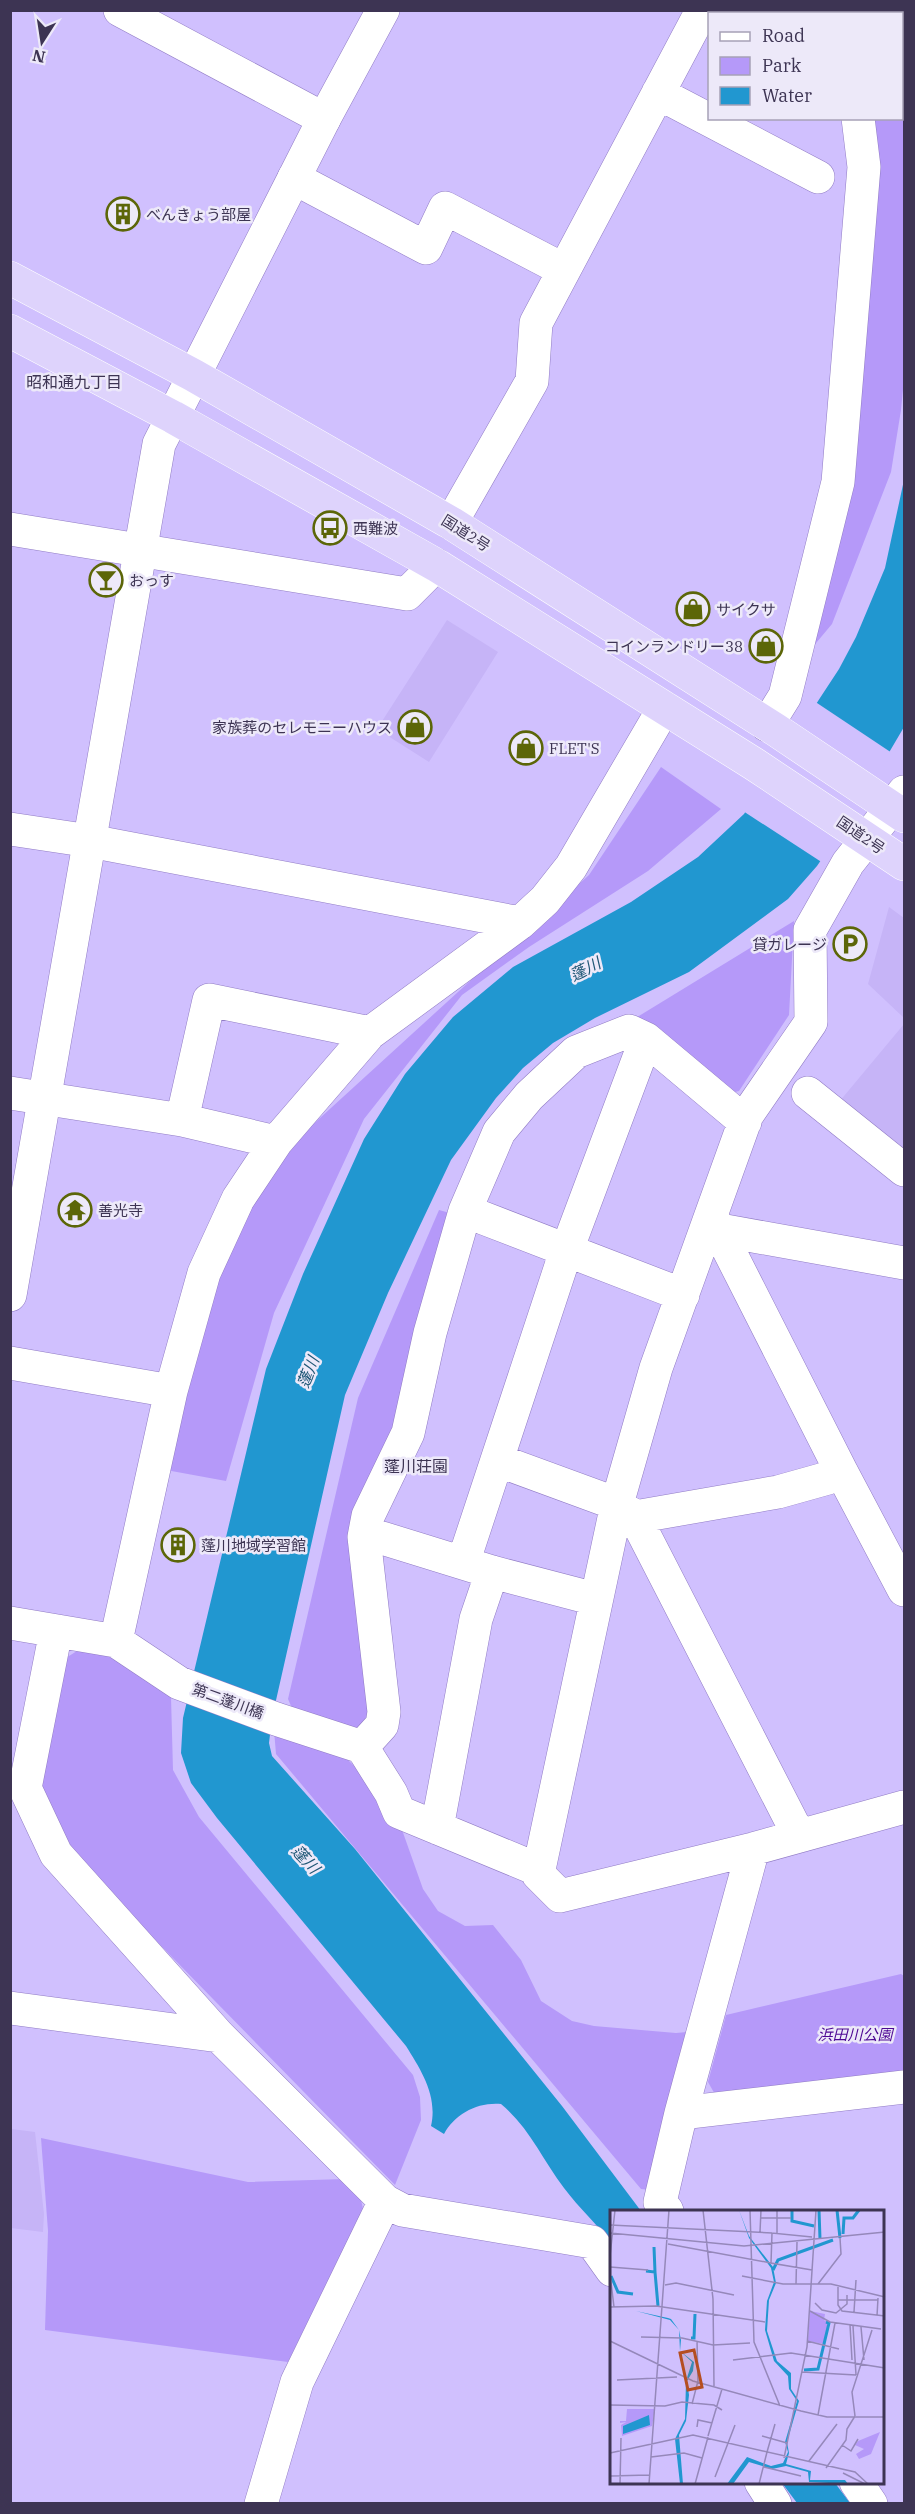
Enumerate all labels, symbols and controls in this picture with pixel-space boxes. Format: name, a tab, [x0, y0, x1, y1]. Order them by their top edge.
north arrow	[12, 12, 72, 72]
legend	[708, 12, 903, 120]
text: Road	[762, 24, 805, 47]
text: N	[31, 46, 47, 68]
text: Park	[762, 54, 802, 77]
text: Water	[762, 84, 812, 107]
building icon: べんきょう部屋	[105, 196, 141, 232]
place label: べんきょう部屋	[146, 205, 251, 224]
district label: 昭和通九丁目	[26, 372, 122, 392]
bus stop icon: 西難波	[312, 510, 348, 546]
street label: 国道2号	[438, 511, 494, 555]
place label: 西難波	[353, 519, 398, 538]
bar icon: おっす	[88, 562, 124, 598]
place label: おっす	[129, 571, 174, 590]
shop icon: サイクサ	[675, 591, 711, 627]
place label: サイクサ	[716, 600, 776, 619]
shop icon: コインランドリー38	[748, 628, 784, 664]
place label: コインランドリー38	[605, 637, 743, 656]
shop icon: 家族葬のセレモニーハウス	[397, 709, 433, 745]
place label: 家族葬のセレモニーハウス	[212, 718, 392, 737]
shop icon: FLET'S	[508, 730, 544, 766]
place label: FLET'S	[549, 739, 600, 758]
street label: 国道2号	[833, 812, 889, 858]
parking icon: 貸ガレージ	[832, 926, 868, 962]
place label: 貸ガレージ	[752, 935, 827, 954]
water label: 蓬川	[566, 952, 606, 985]
temple icon: 善光寺	[57, 1192, 93, 1228]
place label: 善光寺	[98, 1201, 143, 1220]
water label: 蓬川	[293, 1352, 324, 1391]
district label: 蓬川荘園	[384, 1456, 448, 1476]
building icon: 蓬川地域学習館	[160, 1527, 196, 1563]
place label: 蓬川地域学習館	[201, 1536, 306, 1555]
street label: 第二蓬川橋	[190, 1679, 266, 1723]
water label: 蓬川	[288, 1840, 326, 1879]
park label: 浜田川公園	[817, 2025, 894, 2044]
inset map	[610, 2210, 885, 2484]

